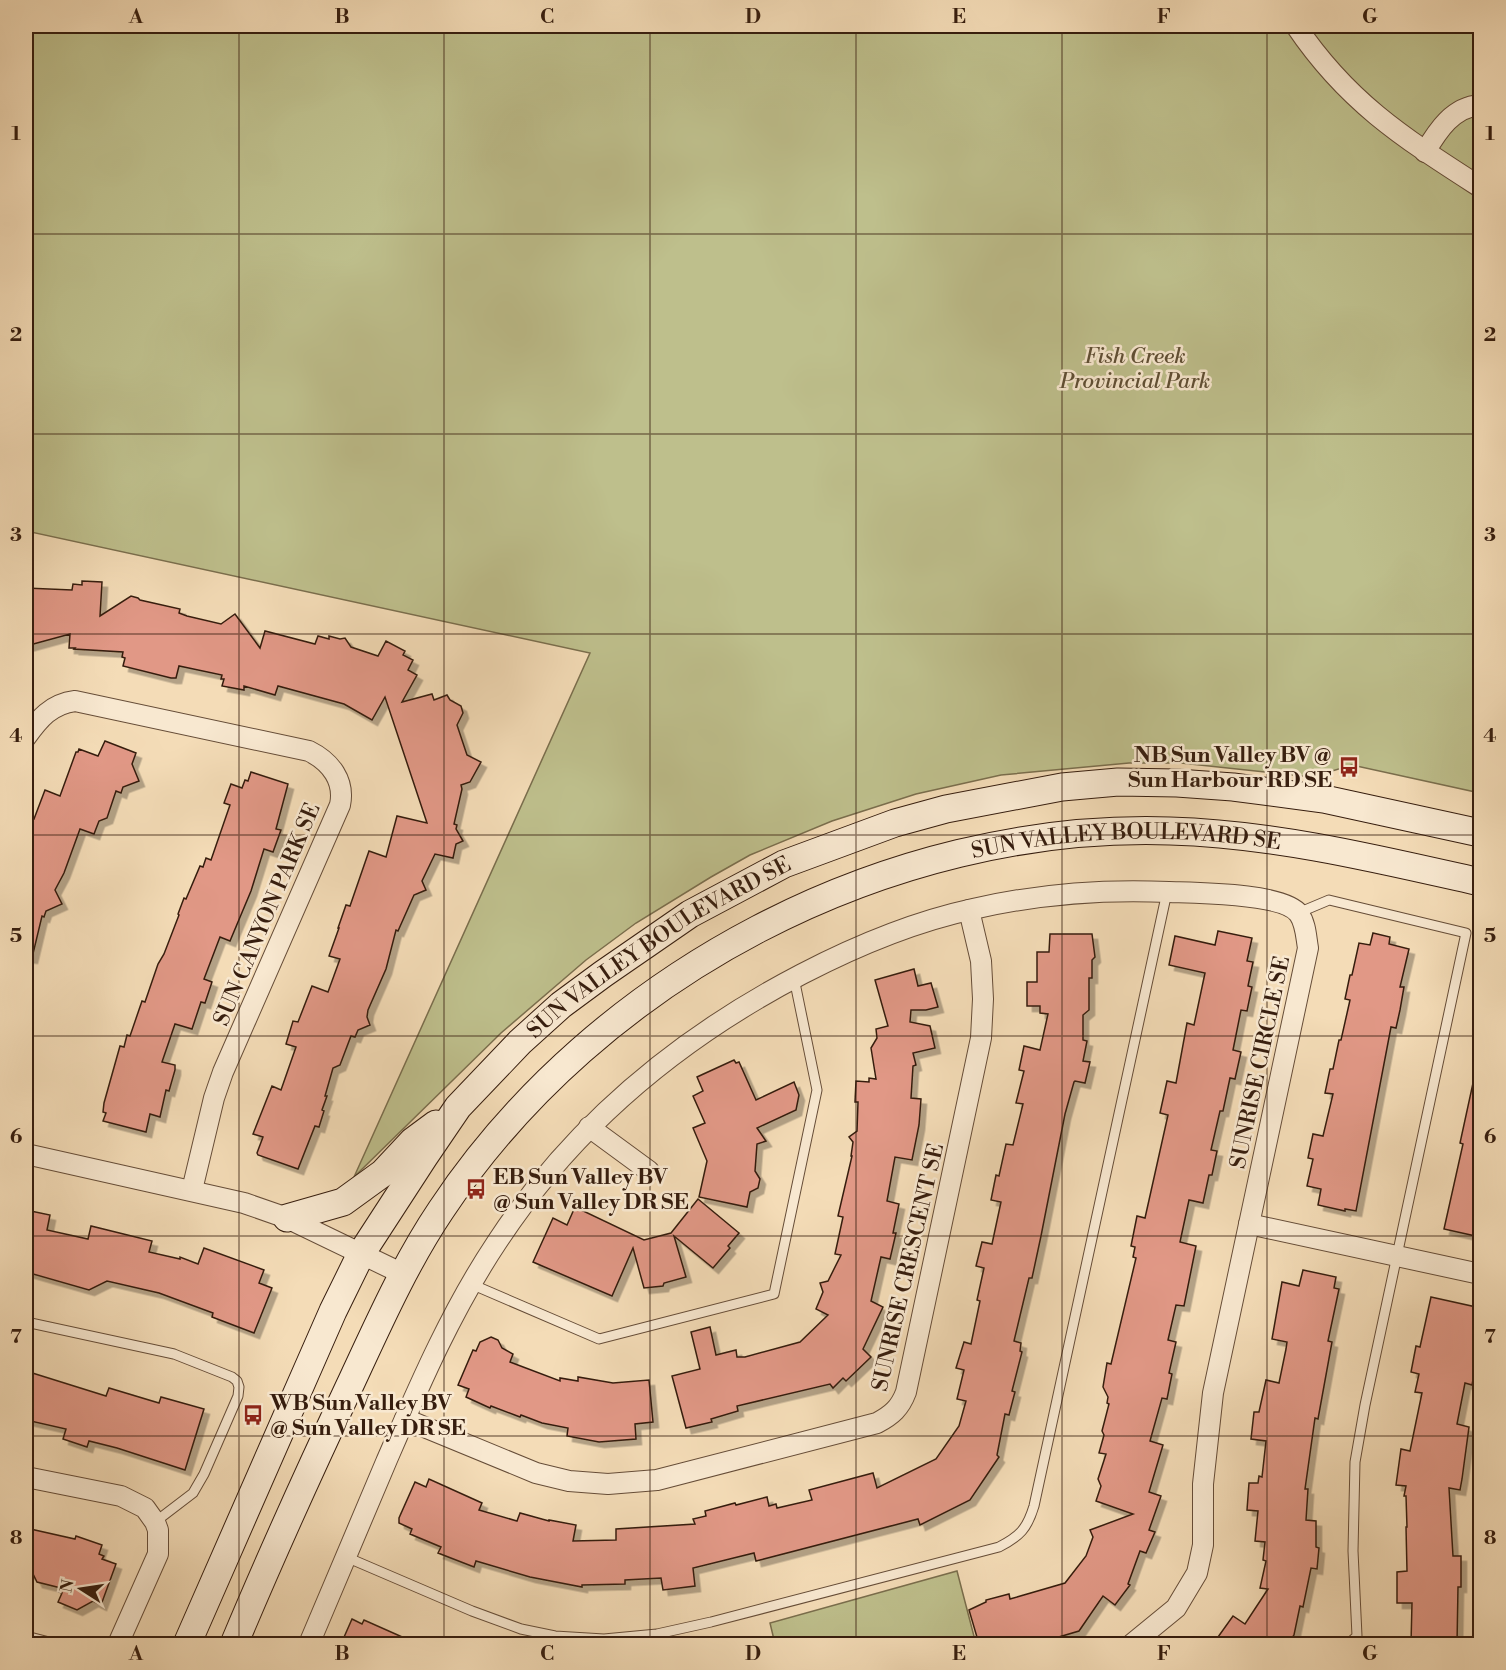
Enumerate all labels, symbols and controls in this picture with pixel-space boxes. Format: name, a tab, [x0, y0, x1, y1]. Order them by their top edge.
text: A	[128, 5, 144, 30]
text: B	[334, 5, 350, 30]
text: C	[540, 5, 554, 30]
text: D	[745, 5, 761, 30]
text: E	[952, 5, 966, 30]
text: F	[1157, 5, 1171, 30]
text: G	[1362, 5, 1378, 30]
text: 1	[11, 122, 21, 147]
text: 1	[1485, 122, 1495, 147]
text: 2	[10, 323, 22, 348]
text: 2	[1484, 323, 1496, 348]
park label: Fish Creek Provincial Park	[1059, 343, 1210, 395]
text: 3	[10, 523, 22, 548]
text: 3	[1484, 523, 1496, 548]
text: 4	[9, 724, 23, 749]
text: 4	[1483, 724, 1497, 749]
place label: NB Sun Valley BV @ Sun Harbour RD SE	[1128, 742, 1332, 794]
bus stop icon: NB Sun Valley BV @ Sun Harbour RD SE	[1337, 755, 1361, 779]
street label: SUN CANYON PARK SE	[208, 799, 327, 1030]
street label: SUN VALLEY BOULEVARD SE	[969, 819, 1283, 865]
street label: SUN VALLEY BOULEVARD SE	[522, 851, 796, 1044]
text: 5	[10, 924, 22, 949]
text: 5	[1484, 924, 1496, 949]
street label: SUNRISE CIRCLE SE	[1225, 953, 1296, 1171]
text: 6	[10, 1125, 23, 1150]
text: 6	[1484, 1125, 1497, 1150]
street label: SUNRISE CRESCENT SE	[867, 1141, 950, 1394]
place label: EB Sun Valley BV @ Sun Valley DR SE	[493, 1164, 689, 1216]
bus stop icon: EB Sun Valley BV @ Sun Valley DR SE	[464, 1177, 488, 1201]
text: 7	[10, 1325, 22, 1350]
text: 7	[1484, 1325, 1496, 1350]
place label: WB Sun Valley BV @ Sun Valley DR SE	[269, 1390, 466, 1442]
bus stop icon: WB Sun Valley BV @ Sun Valley DR SE	[241, 1403, 265, 1427]
text: 8	[10, 1526, 23, 1551]
text: 8	[1484, 1526, 1497, 1551]
north arrow	[51, 1559, 111, 1619]
text: N	[56, 1577, 78, 1594]
text: A	[128, 1642, 144, 1667]
text: B	[334, 1642, 350, 1667]
text: C	[540, 1642, 554, 1667]
text: D	[745, 1642, 761, 1667]
text: E	[952, 1642, 966, 1667]
text: F	[1157, 1642, 1171, 1667]
text: G	[1362, 1642, 1378, 1667]

